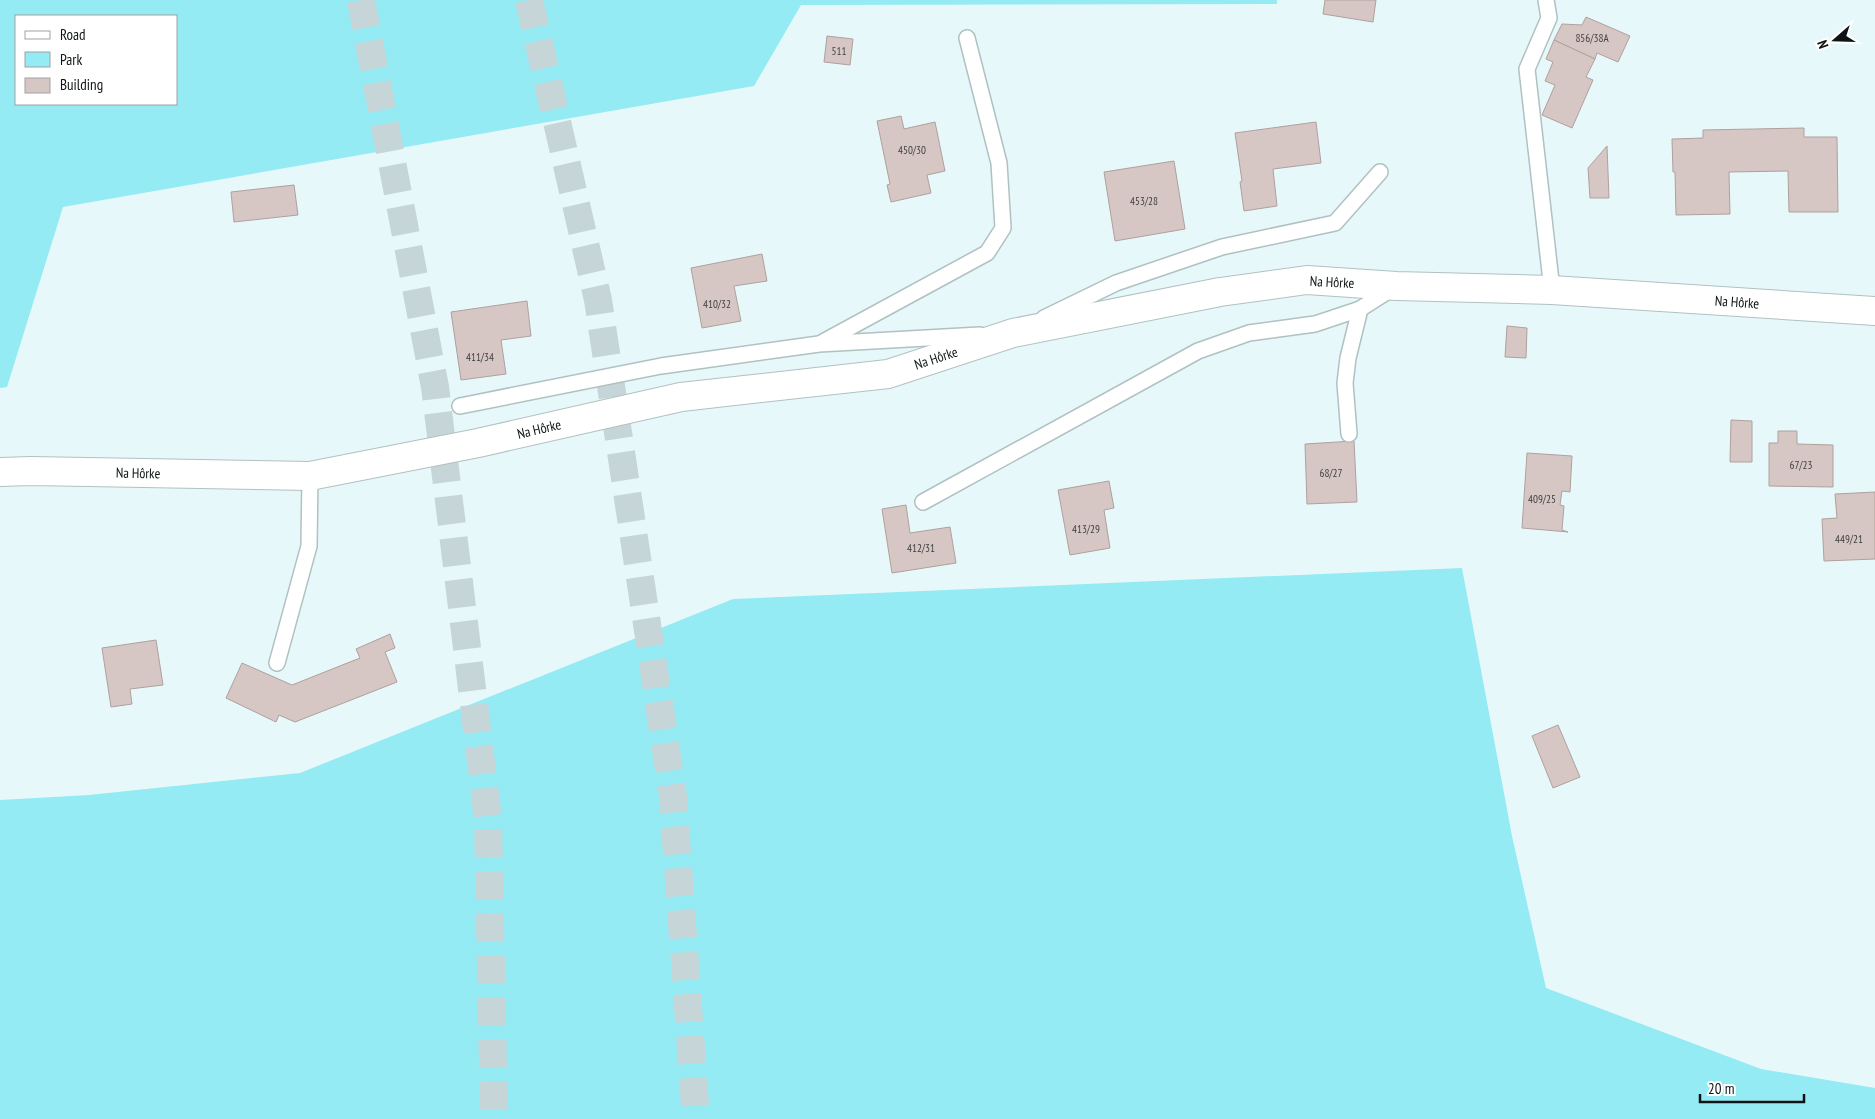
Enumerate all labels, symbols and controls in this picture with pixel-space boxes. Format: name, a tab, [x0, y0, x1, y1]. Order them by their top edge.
legend	[15, 15, 178, 105]
north arrow	[1810, 15, 1860, 65]
text: Road	[60, 25, 86, 44]
house number: 856/38A	[1575, 31, 1609, 45]
text: N	[1813, 38, 1833, 51]
house number: 511	[832, 44, 846, 58]
text: Park	[60, 50, 82, 69]
text: Building	[60, 75, 103, 94]
house number: 450/30	[898, 143, 926, 157]
house number: 453/28	[1130, 194, 1158, 208]
street label: Na Hôrke	[1309, 272, 1355, 292]
street label: Na Hôrke	[1714, 291, 1760, 313]
house number: 410/32	[703, 297, 731, 311]
street label: Na Hôrke	[912, 342, 960, 373]
house number: 411/34	[466, 350, 494, 364]
street label: Na Hôrke	[515, 415, 563, 443]
house number: 67/23	[1789, 458, 1813, 472]
street label: Na Hôrke	[116, 464, 161, 482]
house number: 68/27	[1319, 466, 1343, 480]
house number: 409/25	[1528, 492, 1556, 506]
house number: 413/29	[1072, 522, 1100, 536]
house number: 449/21	[1835, 532, 1863, 546]
house number: 412/31	[907, 541, 935, 555]
scale bar	[1700, 1072, 1804, 1104]
text: 20 m	[1708, 1079, 1734, 1098]

